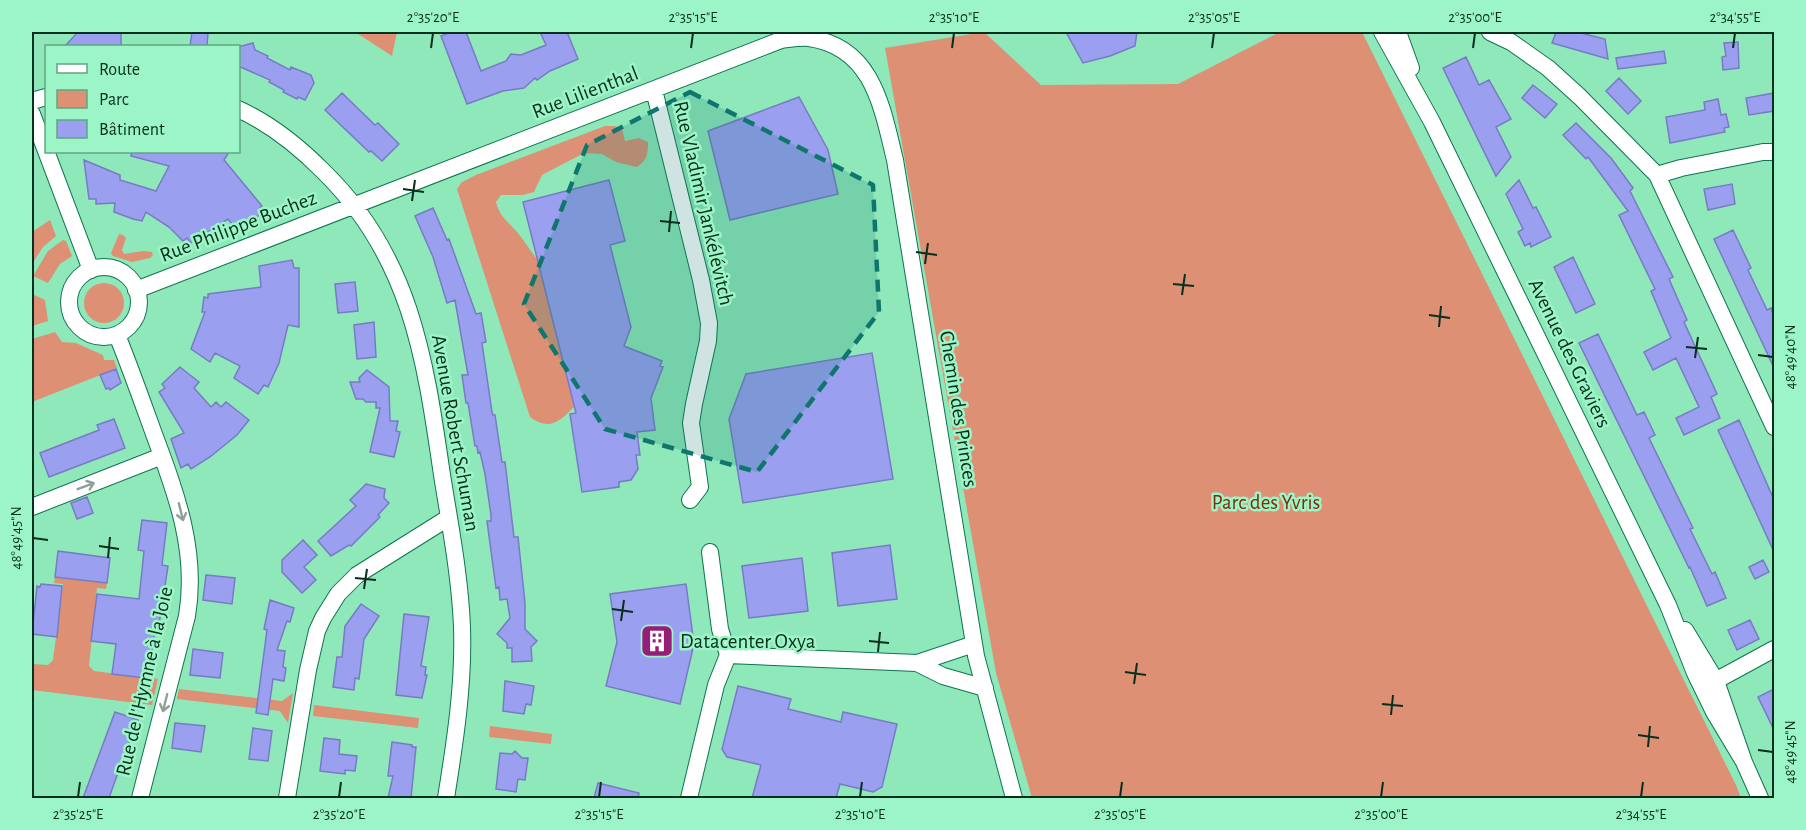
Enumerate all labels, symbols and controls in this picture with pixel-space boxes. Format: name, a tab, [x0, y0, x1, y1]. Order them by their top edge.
text: 2°35'20"E	[407, 10, 459, 25]
text: 2°35'15"E	[668, 10, 718, 25]
text: 2°35'10"E	[929, 10, 979, 25]
text: 2°35'05"E	[1188, 10, 1240, 25]
text: 2°35'00"E	[1448, 10, 1502, 25]
text: 2°34'55"E	[1709, 10, 1761, 25]
legend	[45, 45, 240, 153]
text: Route	[99, 61, 140, 79]
street label: Rue Lilienthal	[529, 63, 641, 122]
text: Parc	[99, 91, 129, 109]
street label: Rue Vladimir Jankélévitch	[670, 99, 737, 307]
text: Bâtiment	[99, 121, 165, 139]
street label: Rue Philippe Buchez	[157, 187, 319, 266]
street label: Avenue des Graviers	[1524, 275, 1615, 431]
text: 48°49'40"N	[1783, 324, 1798, 390]
street label: Chemin des Princes	[936, 329, 981, 489]
street label: Avenue Robert Schuman	[428, 333, 483, 533]
one-way arrow	[76, 480, 95, 491]
park label: Parc des Yvris	[1212, 492, 1320, 513]
one-way arrow	[175, 502, 187, 521]
text: 48°49'45"N	[9, 506, 24, 570]
street label: Rue de l'Hymne à la Joie	[112, 584, 177, 778]
building icon: Datacenter Oxya	[639, 623, 675, 659]
place label: Datacenter Oxya	[680, 631, 816, 652]
one-way arrow	[158, 693, 170, 712]
text: 48°49'45"N	[1783, 720, 1798, 784]
text: 2°35'25"E	[53, 807, 103, 822]
text: 2°35'20"E	[313, 807, 365, 822]
text: 2°35'15"E	[574, 807, 624, 822]
text: 2°35'10"E	[835, 807, 885, 822]
text: 2°35'05"E	[1094, 807, 1146, 822]
text: 2°35'00"E	[1354, 807, 1408, 822]
text: 2°34'55"E	[1615, 807, 1667, 822]

